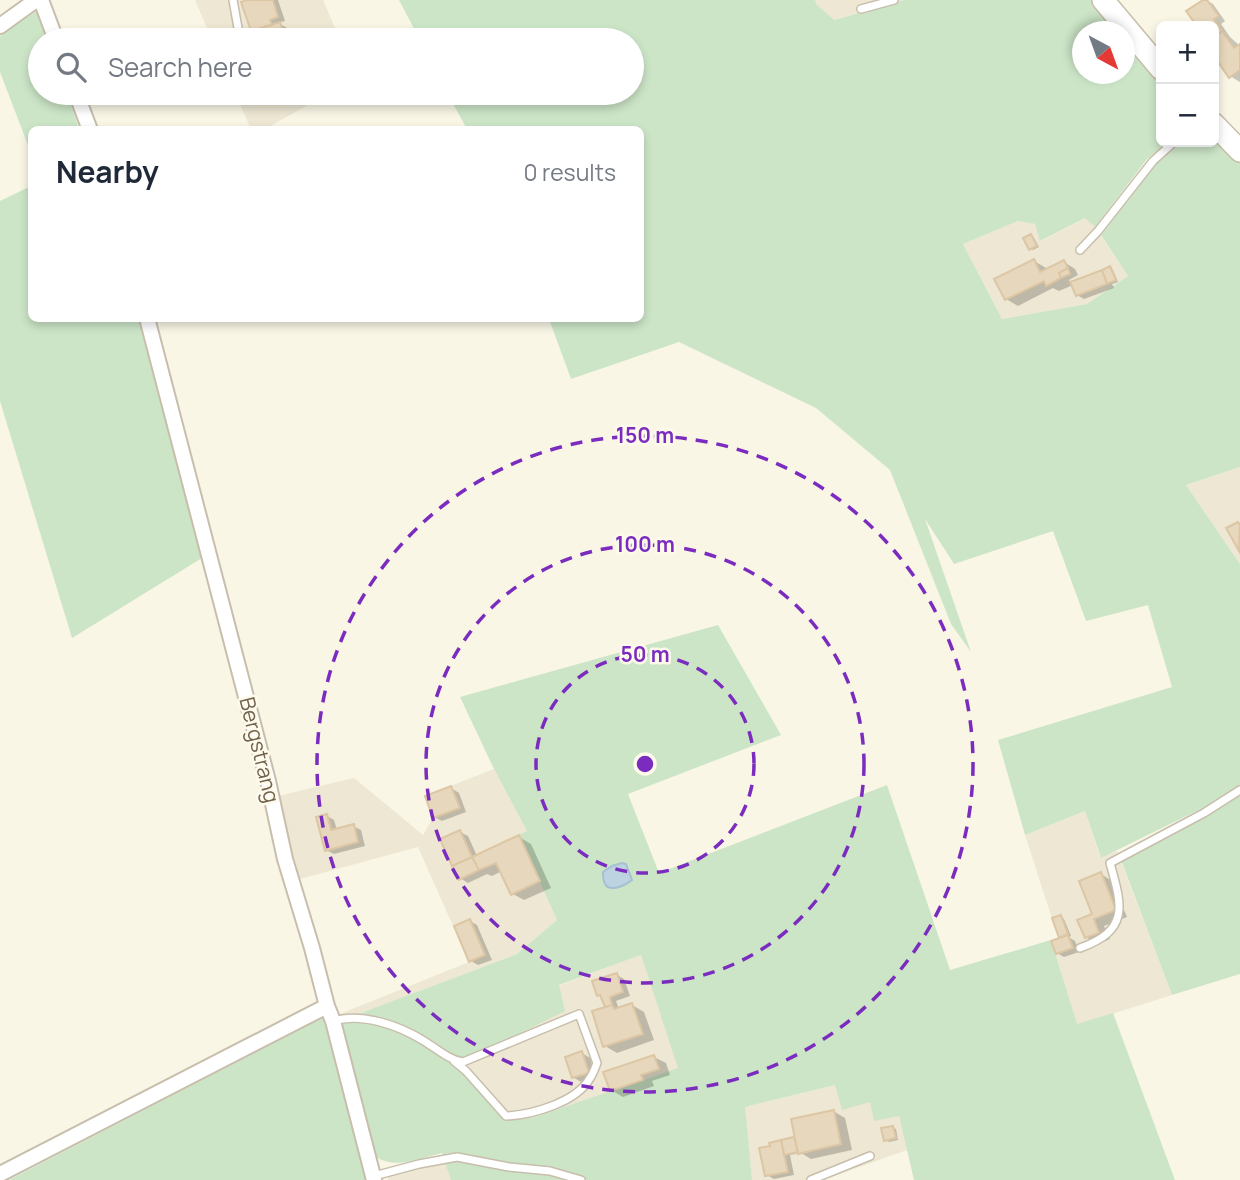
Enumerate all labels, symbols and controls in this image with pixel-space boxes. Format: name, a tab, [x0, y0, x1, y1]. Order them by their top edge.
north arrow	[1072, 21, 1135, 84]
map controls	[1156, 21, 1219, 147]
button: +	[1156, 21, 1219, 84]
search box	[28, 28, 644, 105]
icon: search	[52, 48, 90, 86]
text: Search here	[108, 49, 253, 85]
button: −	[1156, 84, 1219, 147]
text: Nearby	[56, 151, 159, 192]
text: 0 results	[523, 156, 616, 188]
text: 150 m	[616, 421, 674, 449]
text: 100 m	[615, 530, 675, 558]
text: 50 m	[620, 640, 670, 668]
street label: Bergstrang	[233, 694, 287, 805]
centre of rings	[633, 752, 657, 776]

